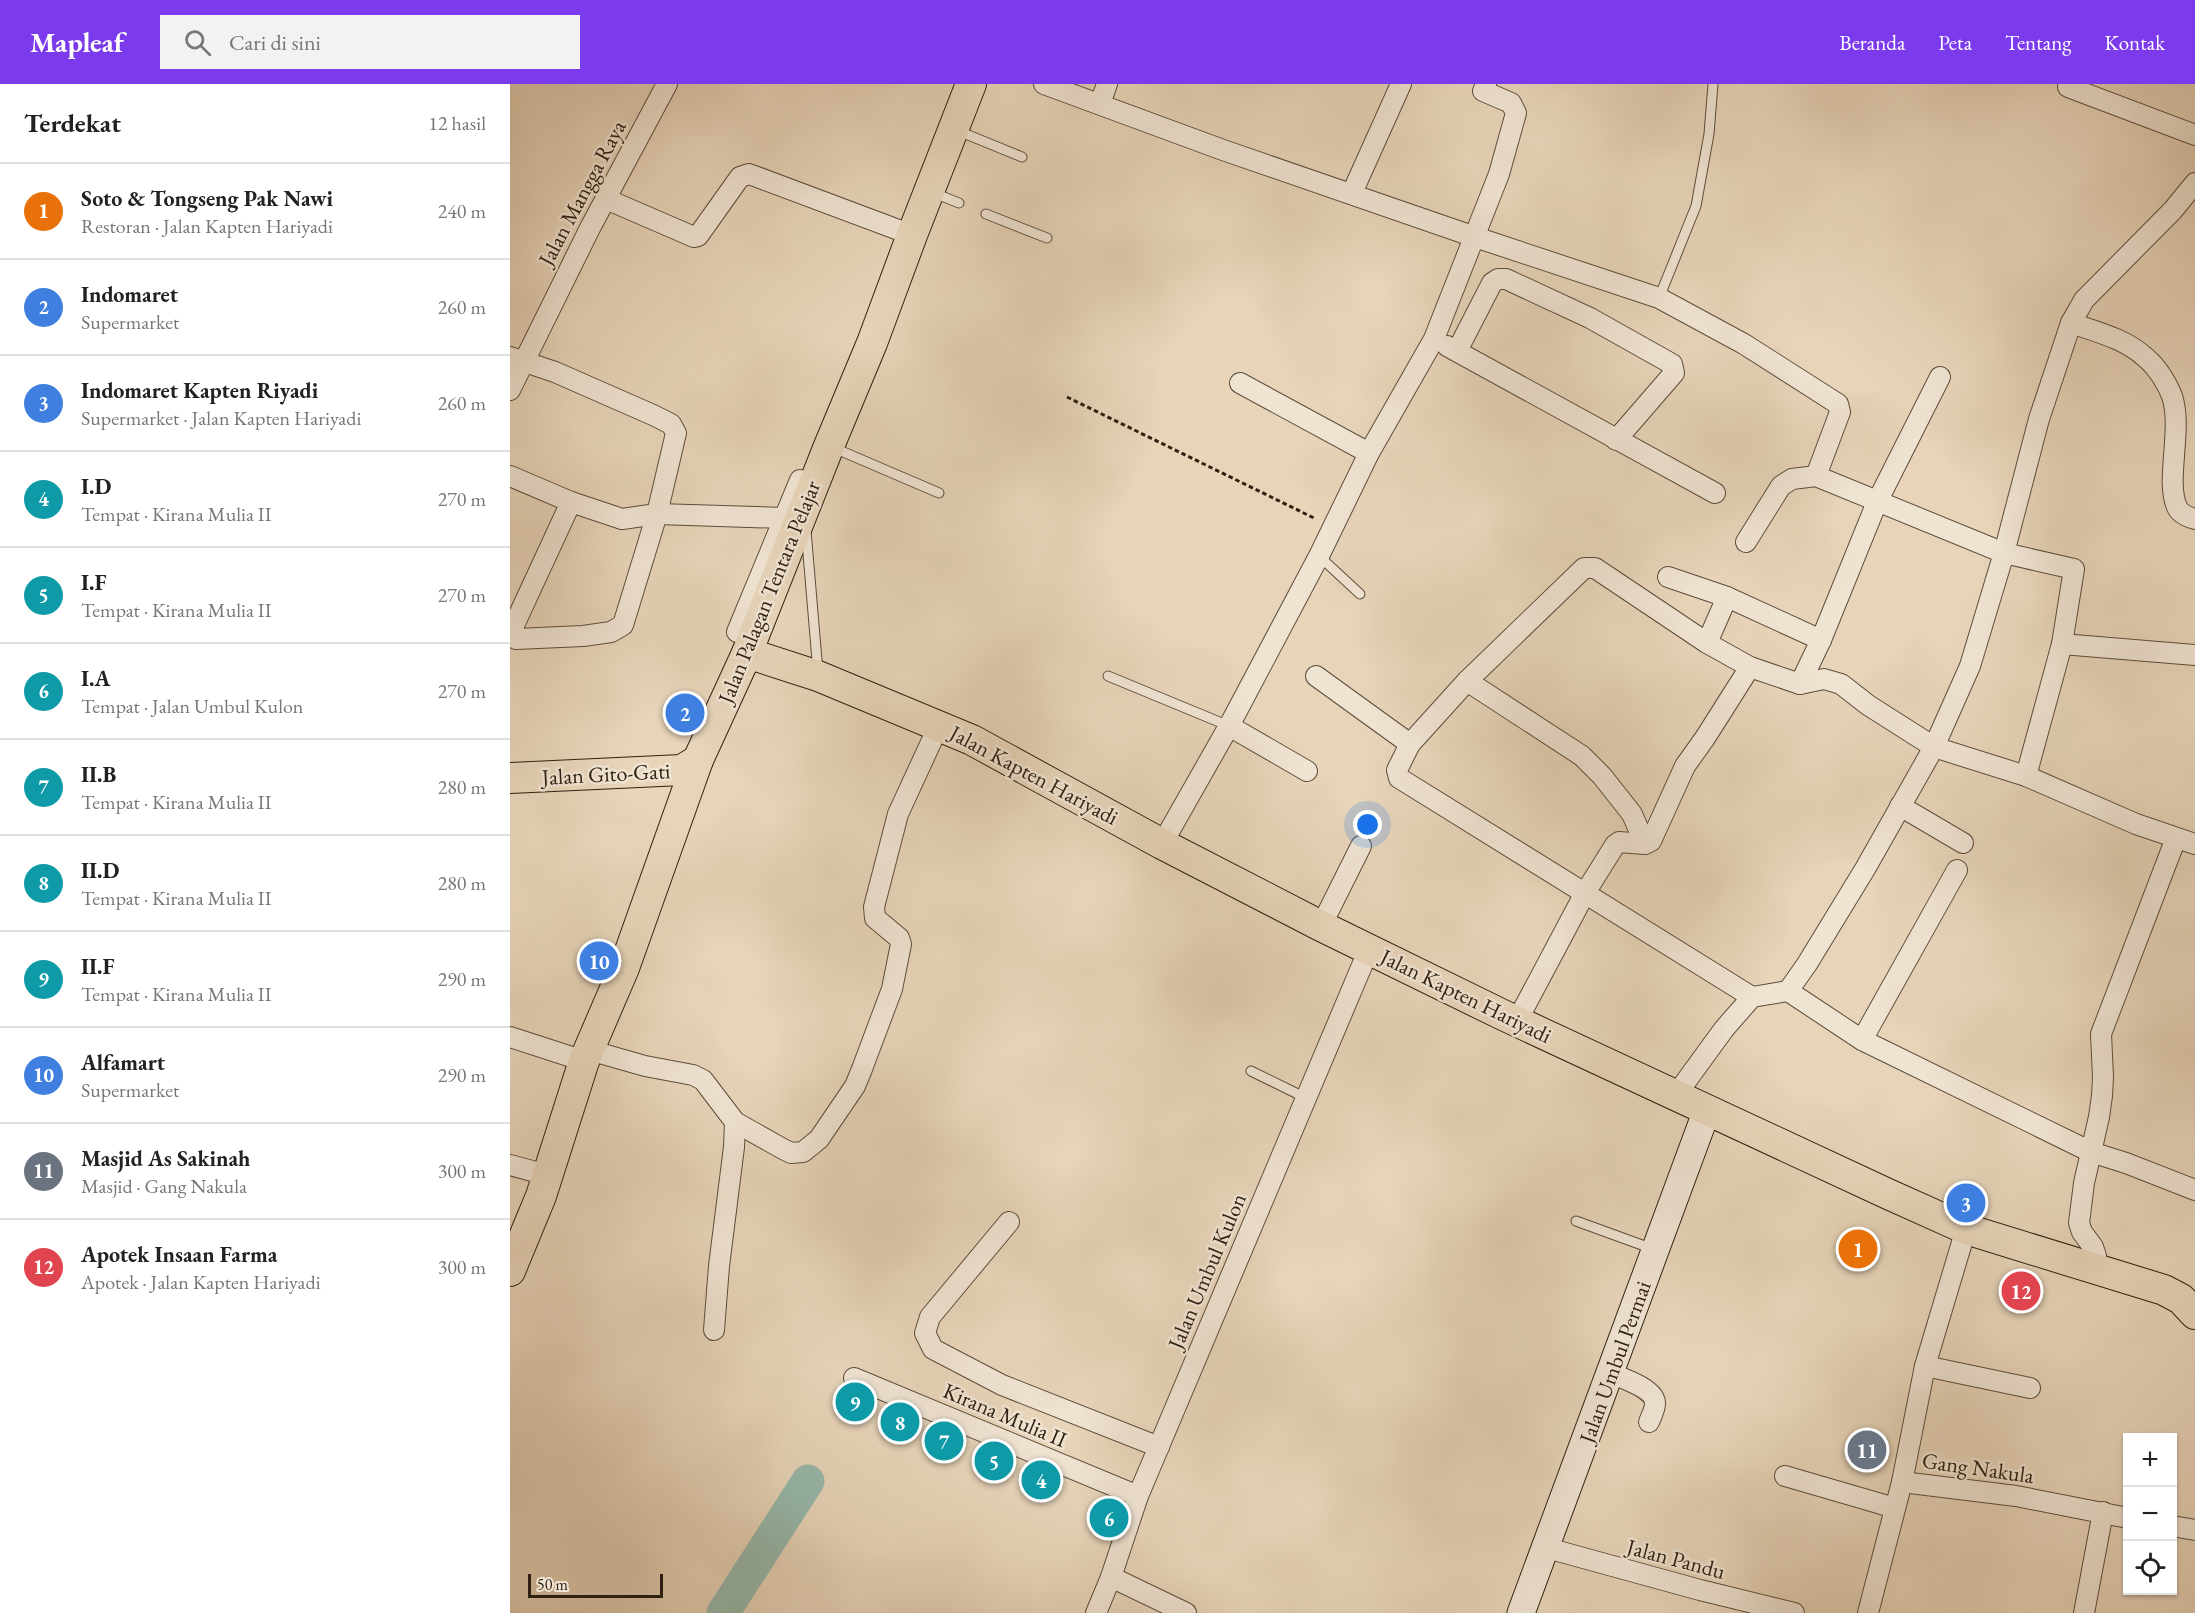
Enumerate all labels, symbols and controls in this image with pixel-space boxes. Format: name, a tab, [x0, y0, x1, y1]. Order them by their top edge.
search box	[160, 15, 580, 69]
text: Mapleaf	[30, 24, 124, 60]
icon: search	[181, 26, 214, 59]
text: Cari di sini	[229, 28, 321, 57]
text: Beranda	[1839, 29, 1905, 56]
text: Peta	[1938, 29, 1972, 56]
text: Tentang	[2005, 29, 2071, 56]
text: Kontak	[2104, 29, 2165, 56]
text: Terdekat	[24, 106, 121, 140]
text: 12 hasil	[428, 110, 486, 136]
street label: Jalan Mangga Raya	[531, 115, 633, 273]
text: Soto & Tongseng Pak Nawi	[81, 184, 333, 213]
text: 1	[38, 198, 49, 224]
text: 240 m	[438, 198, 486, 224]
text: Restoran · Jalan Kapten Hariyadi	[81, 213, 333, 239]
text: Indomaret	[81, 280, 178, 309]
text: 2	[38, 294, 49, 320]
text: 260 m	[438, 294, 486, 320]
text: Supermarket	[81, 309, 179, 335]
text: Indomaret Kapten Riyadi	[81, 376, 318, 405]
text: 3	[38, 390, 49, 416]
text: 260 m	[438, 390, 486, 416]
text: Supermarket · Jalan Kapten Hariyadi	[81, 405, 361, 431]
text: I.D	[81, 472, 111, 501]
street label: Jalan Palagan Tentara Pelajar	[710, 476, 827, 710]
text: 4	[38, 486, 49, 512]
text: 270 m	[438, 486, 486, 512]
text: Tempat · Kirana Mulia II	[81, 501, 271, 527]
text: I.F	[81, 568, 106, 597]
text: 5	[38, 582, 49, 608]
text: 270 m	[438, 582, 486, 608]
text: Tempat · Kirana Mulia II	[81, 597, 271, 623]
text: I.A	[81, 664, 110, 693]
text: 6	[38, 678, 49, 704]
text: 270 m	[438, 678, 486, 704]
pin: 2	[666, 690, 705, 736]
text: Tempat · Jalan Umbul Kulon	[81, 693, 303, 719]
street label: Jalan Kapten Hariyadi	[943, 717, 1123, 832]
street label: Jalan Gito-Gati	[539, 756, 671, 792]
text: II.B	[81, 760, 116, 789]
text: 7	[38, 774, 49, 800]
text: 280 m	[438, 774, 486, 800]
text: Tempat · Kirana Mulia II	[81, 789, 271, 815]
your location	[1353, 810, 1382, 839]
text: II.D	[81, 856, 119, 885]
text: 8	[38, 870, 49, 896]
text: 280 m	[438, 870, 486, 896]
text: Tempat · Kirana Mulia II	[81, 885, 271, 911]
pin: 10	[580, 938, 619, 984]
street label: Jalan Kapten Hariyadi	[1374, 941, 1556, 1050]
text: II.F	[81, 952, 114, 981]
text: 9	[38, 966, 49, 992]
text: 290 m	[438, 966, 486, 992]
text: Tempat · Kirana Mulia II	[81, 981, 271, 1007]
text: Alfamart	[81, 1048, 165, 1077]
text: 10	[33, 1062, 54, 1088]
text: 290 m	[438, 1062, 486, 1088]
text: Supermarket	[81, 1077, 179, 1103]
text: Masjid As Sakinah	[81, 1144, 250, 1173]
text: 11	[33, 1158, 54, 1184]
text: 300 m	[438, 1158, 486, 1184]
text: Masjid · Gang Nakula	[81, 1173, 247, 1199]
pin: 3	[1946, 1180, 1986, 1226]
street label: Jalan Umbul Kulon	[1160, 1188, 1253, 1355]
pin: 1	[1838, 1226, 1878, 1272]
text: Apotek Insaan Farma	[81, 1240, 277, 1269]
text: 12	[33, 1254, 54, 1280]
text: 300 m	[438, 1254, 486, 1280]
pin: 12	[2002, 1268, 2040, 1314]
text: Apotek · Jalan Kapten Hariyadi	[81, 1269, 321, 1295]
street label: Jalan Umbul Permai	[1572, 1277, 1658, 1449]
street label: Kirana Mulia II	[939, 1376, 1072, 1454]
pin: 9	[836, 1380, 874, 1424]
pin: 8	[880, 1400, 920, 1444]
pin: 7	[924, 1418, 964, 1464]
pin: 11	[1848, 1428, 1886, 1472]
map controls	[2123, 1433, 2177, 1595]
button: +	[2123, 1433, 2177, 1487]
pin: 5	[974, 1438, 1014, 1484]
street label: Gang Nakula	[1920, 1446, 2036, 1490]
pin: 4	[1022, 1458, 1060, 1502]
button: −	[2123, 1487, 2177, 1541]
pin: 6	[1090, 1496, 1128, 1540]
street label: Jalan Pandu	[1622, 1531, 1729, 1586]
button: locate	[2123, 1541, 2177, 1595]
scale bar	[528, 1571, 663, 1598]
text: 50 m	[537, 1574, 568, 1595]

